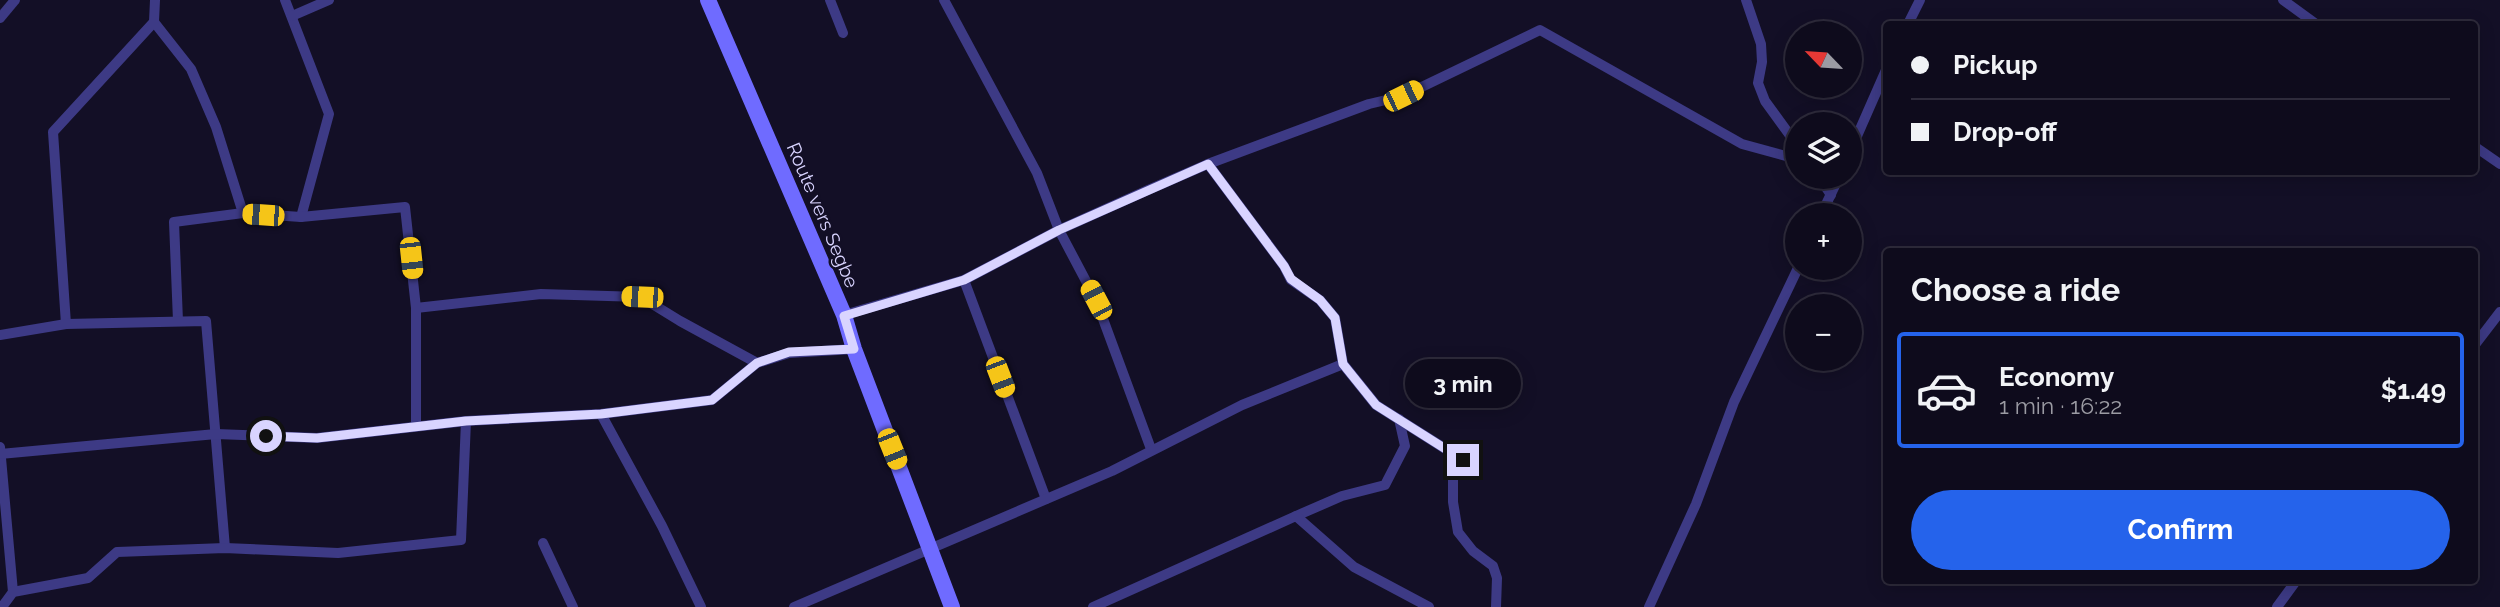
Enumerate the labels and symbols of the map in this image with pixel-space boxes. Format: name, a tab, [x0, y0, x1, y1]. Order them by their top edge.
north arrow	[1785, 21, 1862, 98]
car	[1380, 77, 1427, 115]
street label: Route vers Segbe	[783, 139, 863, 291]
car	[242, 203, 285, 227]
car	[399, 236, 424, 280]
car	[1077, 277, 1116, 323]
car	[621, 286, 664, 308]
car	[983, 354, 1018, 400]
callout: 3 min	[1405, 358, 1521, 407]
route start	[250, 420, 282, 452]
car	[875, 426, 910, 472]
route end	[1447, 444, 1479, 476]

